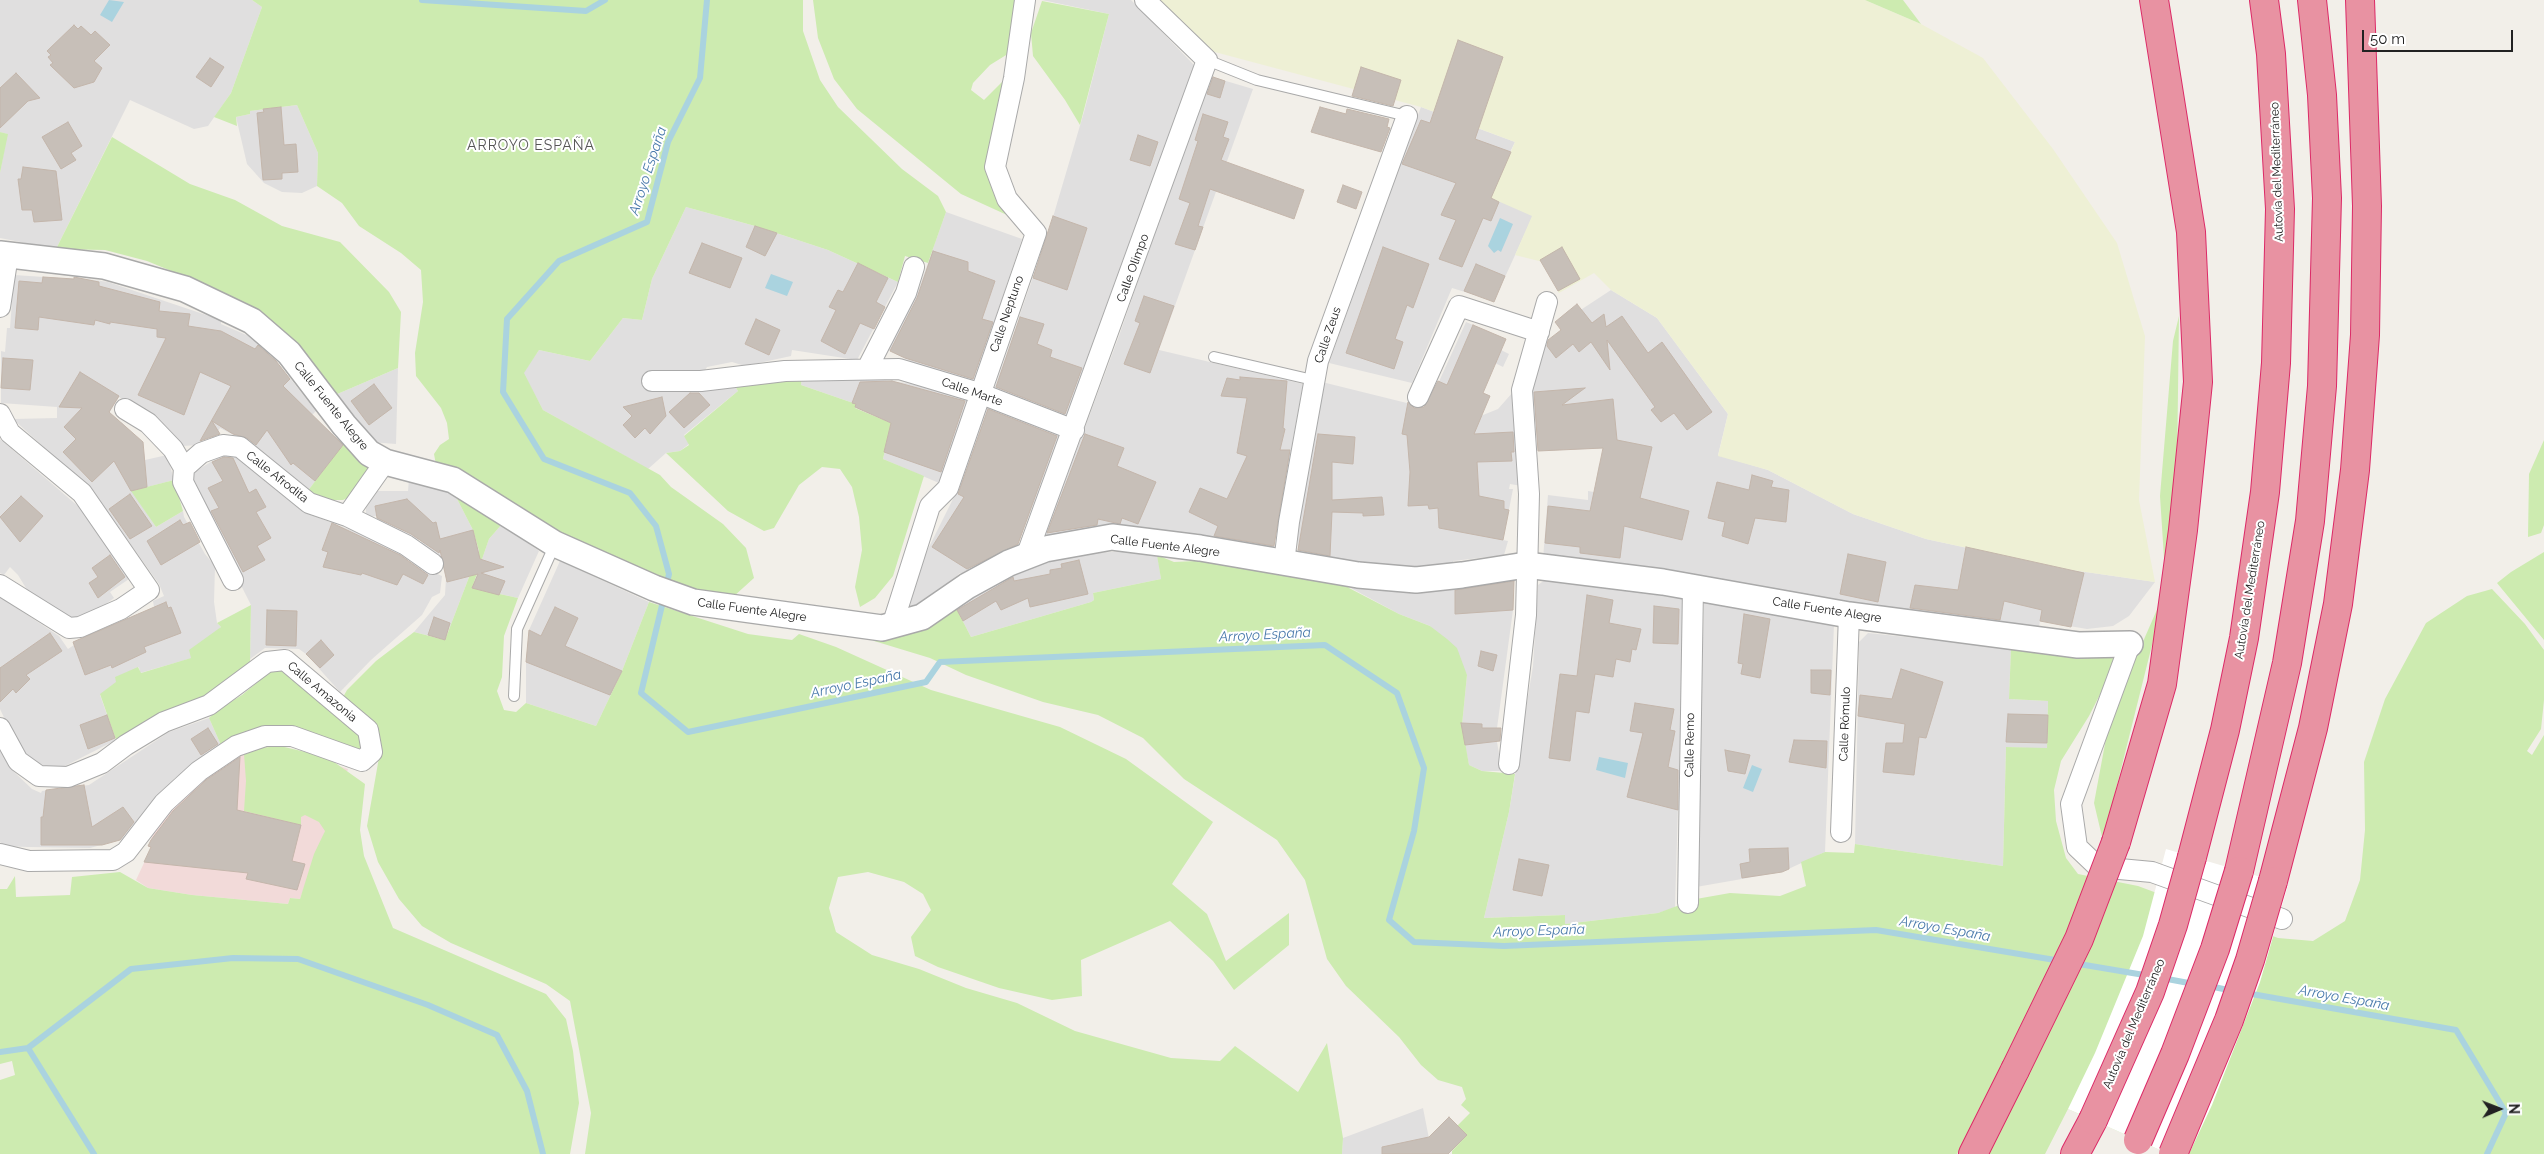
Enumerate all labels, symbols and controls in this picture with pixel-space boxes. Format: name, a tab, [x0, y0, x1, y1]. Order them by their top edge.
scale bar	[2364, 20, 2515, 52]
text: 50 m	[2370, 30, 2405, 48]
street label: Autovía del Mediterráneo	[2267, 102, 2287, 242]
water label: Arroyo España	[626, 125, 670, 217]
district label: ARROYO ESPAÑA	[465, 138, 597, 154]
street label: Calle Olimpo	[1114, 232, 1152, 304]
street label: Calle Neptuno	[987, 274, 1027, 354]
street label: Calle Zeus	[1312, 305, 1344, 365]
street label: Calle Fuente Alegre	[291, 359, 371, 453]
street label: Calle Marte	[940, 375, 1004, 409]
street label: Calle Afrodita	[243, 448, 311, 506]
street label: Autovía del Mediterráneo	[2232, 520, 2268, 660]
street label: Calle Fuente Alegre	[1109, 532, 1221, 560]
street label: Calle Fuente Alegre	[1771, 594, 1883, 626]
street label: Calle Fuente Alegre	[696, 595, 808, 625]
water label: Arroyo España	[1219, 624, 1311, 646]
street label: Calle Amazonia	[284, 659, 360, 725]
water label: Arroyo España	[809, 666, 903, 702]
street label: Calle Rómulo	[1837, 686, 1853, 762]
street label: Calle Remo	[1682, 713, 1698, 777]
water label: Arroyo España	[1898, 913, 1992, 945]
water label: Arroyo España	[1493, 921, 1585, 941]
street label: Autovía del Mediterráneo	[2100, 957, 2168, 1091]
water label: Arroyo España	[2297, 982, 2391, 1014]
north arrow	[2474, 1084, 2524, 1134]
text: N	[2506, 1103, 2522, 1114]

